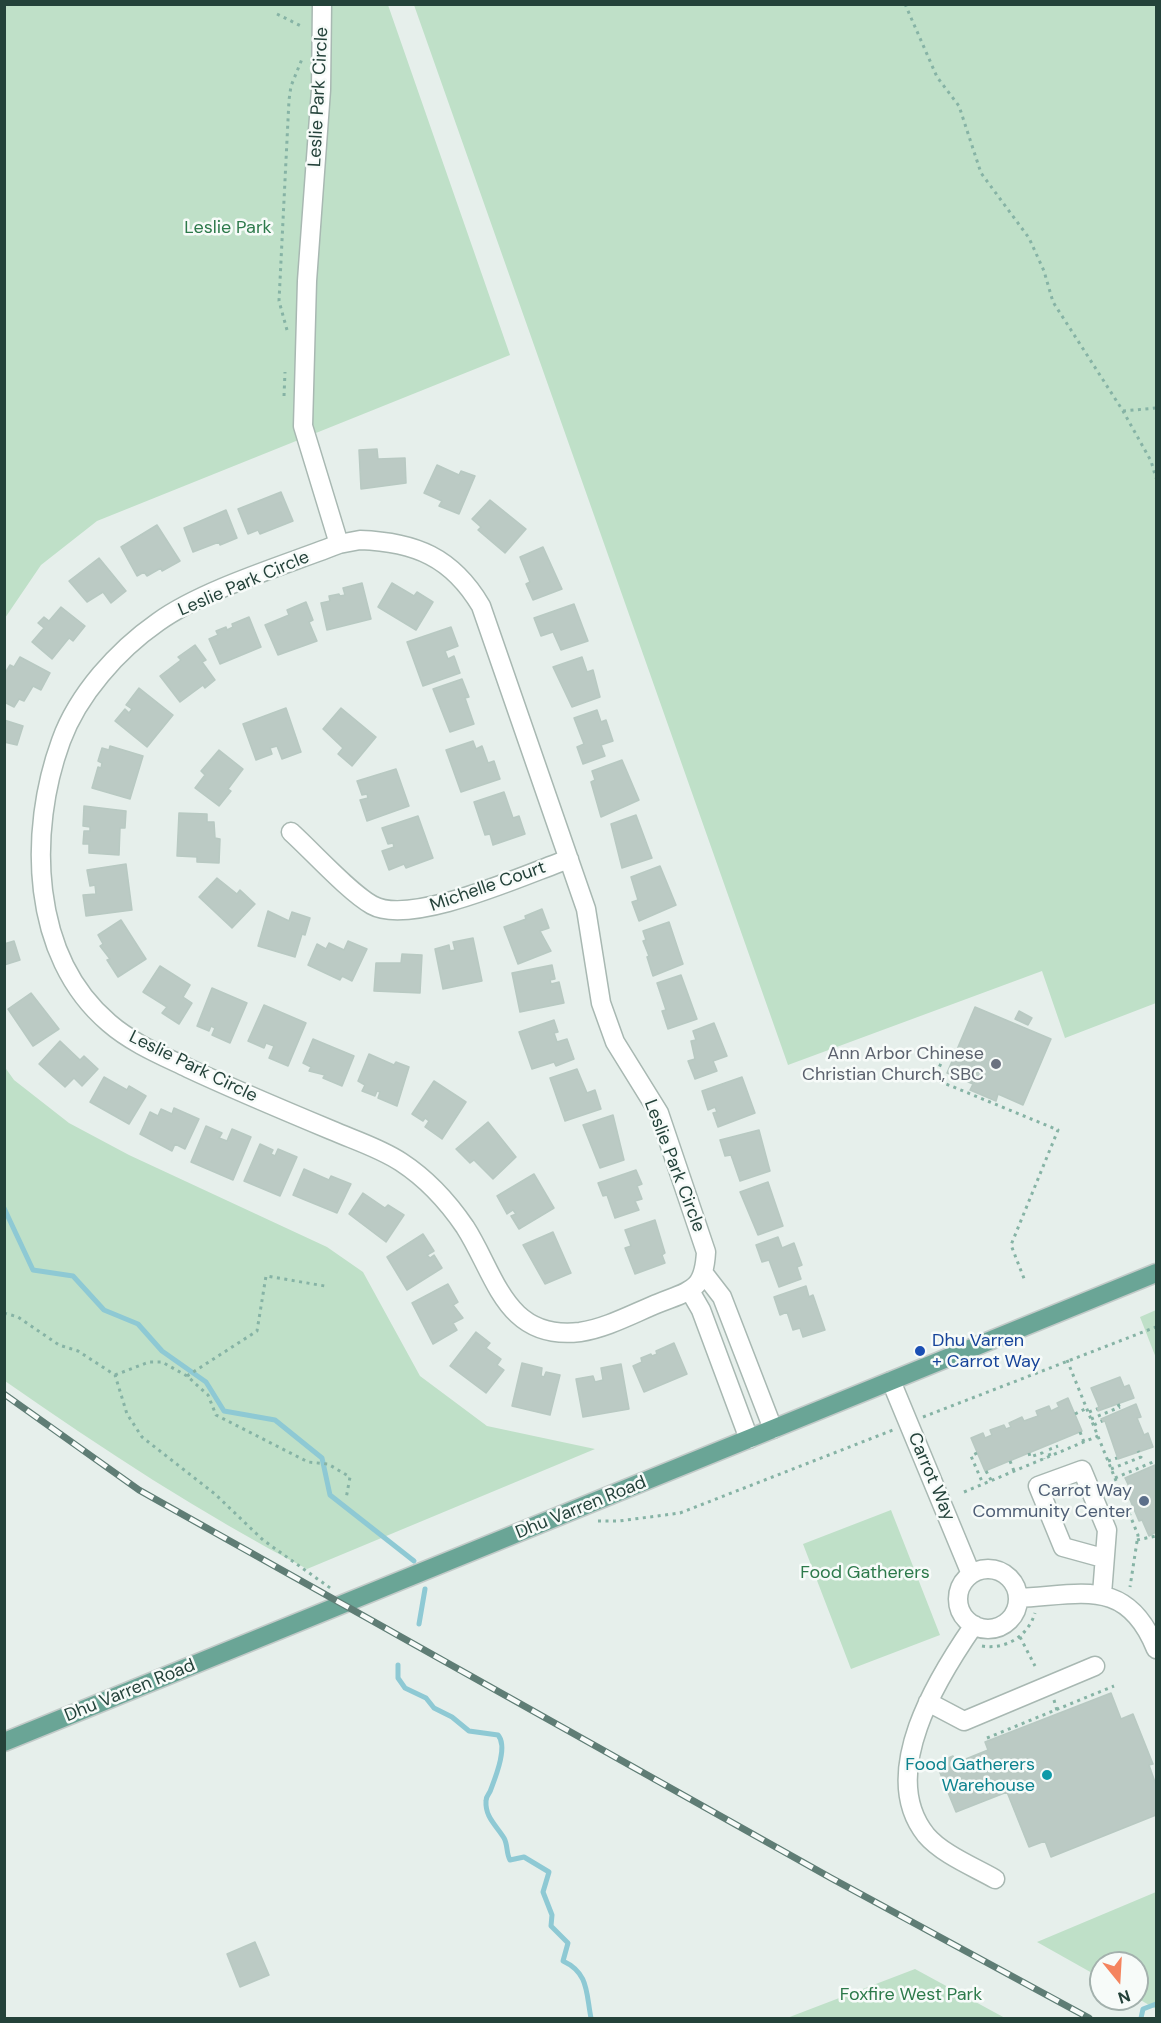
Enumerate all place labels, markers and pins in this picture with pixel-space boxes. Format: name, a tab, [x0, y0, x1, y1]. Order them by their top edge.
place label: Ann Arbor Chinese Christian Church, SBC	[802, 1043, 984, 1086]
marker: Ann Arbor Chinese Christian Church, SBC	[989, 1057, 1003, 1071]
place label: Dhu Varren + Carrot Way	[932, 1330, 1041, 1372]
marker: Dhu Varren + Carrot Way	[913, 1344, 927, 1358]
place label: Carrot Way Community Center	[972, 1480, 1132, 1522]
marker: Carrot Way Community Center	[1137, 1494, 1151, 1508]
place label: Food Gatherers Warehouse	[905, 1754, 1035, 1796]
marker: Food Gatherers Warehouse	[1040, 1768, 1054, 1782]

